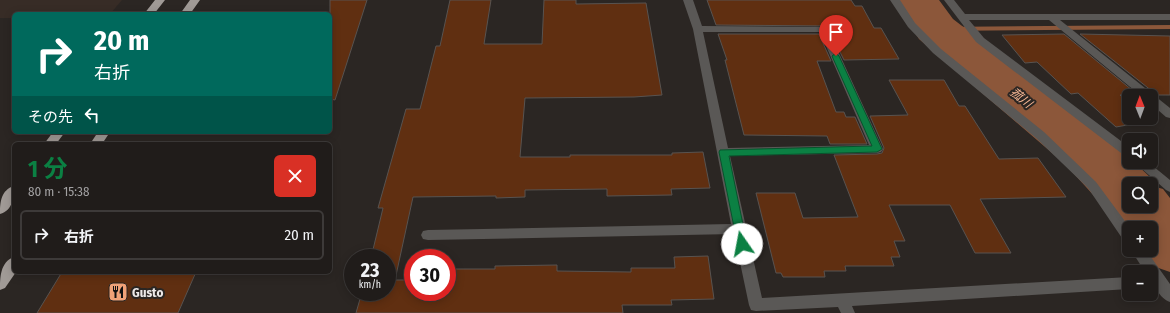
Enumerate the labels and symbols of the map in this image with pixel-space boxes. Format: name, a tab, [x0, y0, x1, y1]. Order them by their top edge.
pin	[819, 15, 853, 56]
water label: 菰川	[1007, 85, 1036, 112]
north arrow	[1122, 89, 1158, 125]
position arrow	[721, 223, 763, 265]
speed limit sign: 30	[404, 249, 456, 301]
restaurant icon: Gusto	[107, 281, 129, 303]
place label: Gusto	[132, 285, 163, 300]

